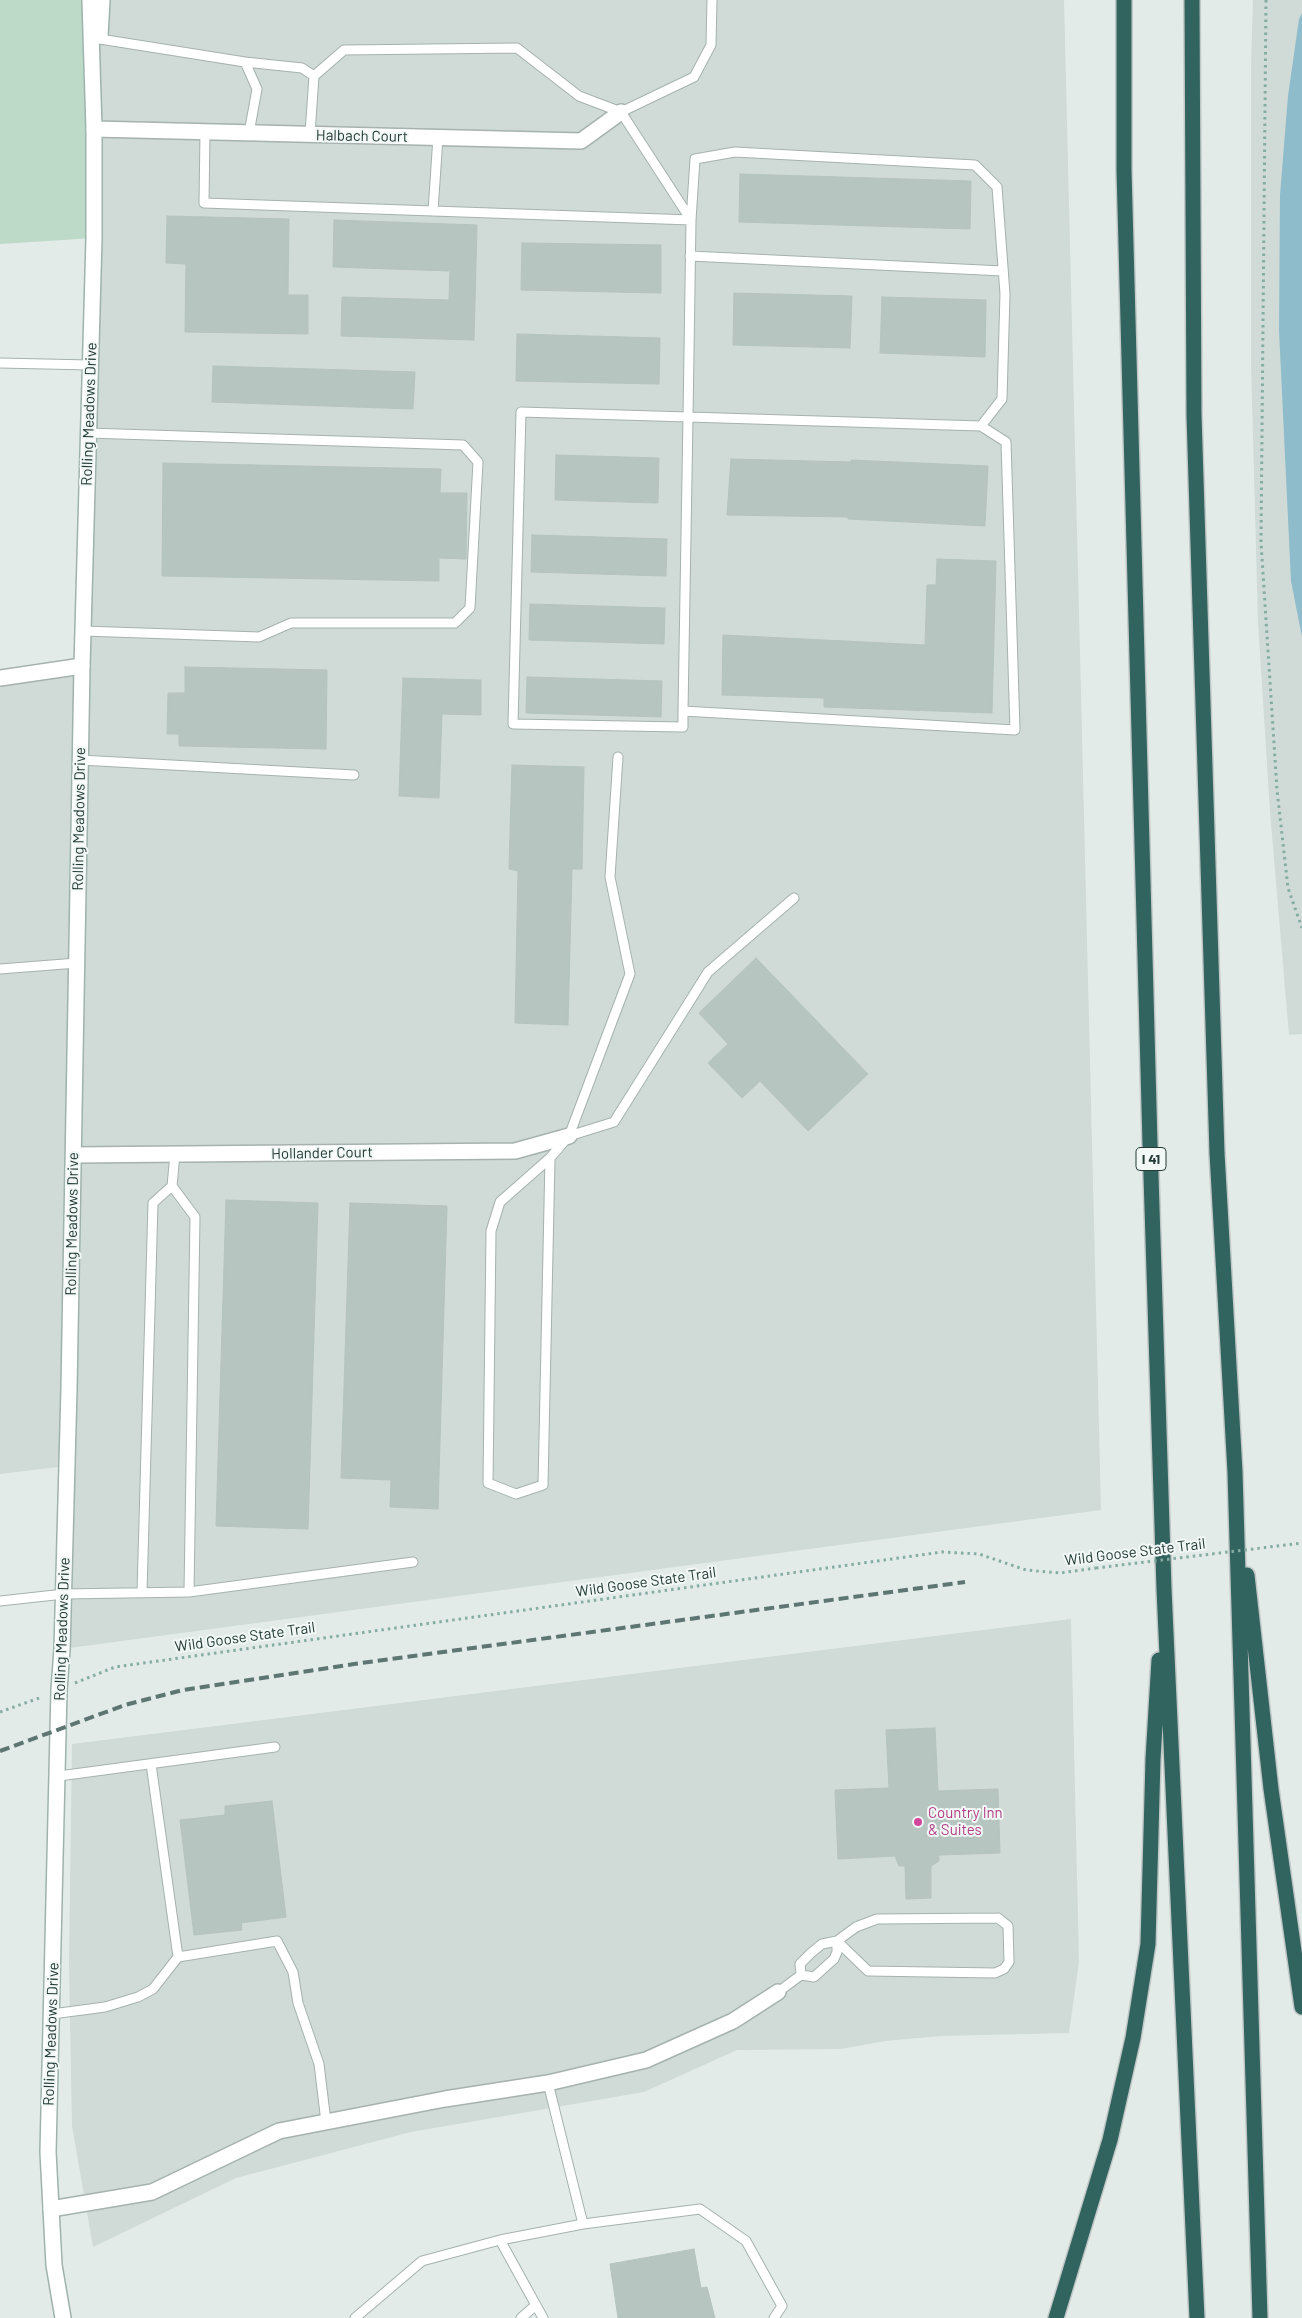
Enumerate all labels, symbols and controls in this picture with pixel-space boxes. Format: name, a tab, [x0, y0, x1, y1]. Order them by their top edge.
street label: Halbach Court	[316, 126, 408, 146]
street label: Rolling Meadows Drive	[78, 342, 100, 486]
street label: Rolling Meadows Drive	[69, 747, 89, 891]
street label: Hollander Court	[271, 1143, 373, 1163]
road number: I 41	[1136, 1148, 1166, 1170]
street label: Rolling Meadows Drive	[62, 1152, 82, 1296]
street label: Wild Goose State Trail	[1064, 1534, 1206, 1570]
street label: Rolling Meadows Drive	[51, 1557, 73, 1701]
street label: Wild Goose State Trail	[575, 1563, 717, 1601]
street label: Wild Goose State Trail	[174, 1618, 316, 1656]
place label: Country Inn & Suites	[928, 1804, 1003, 1839]
marker: Country Inn & Suites	[912, 1816, 924, 1828]
street label: Rolling Meadows Drive	[40, 1962, 62, 2106]

